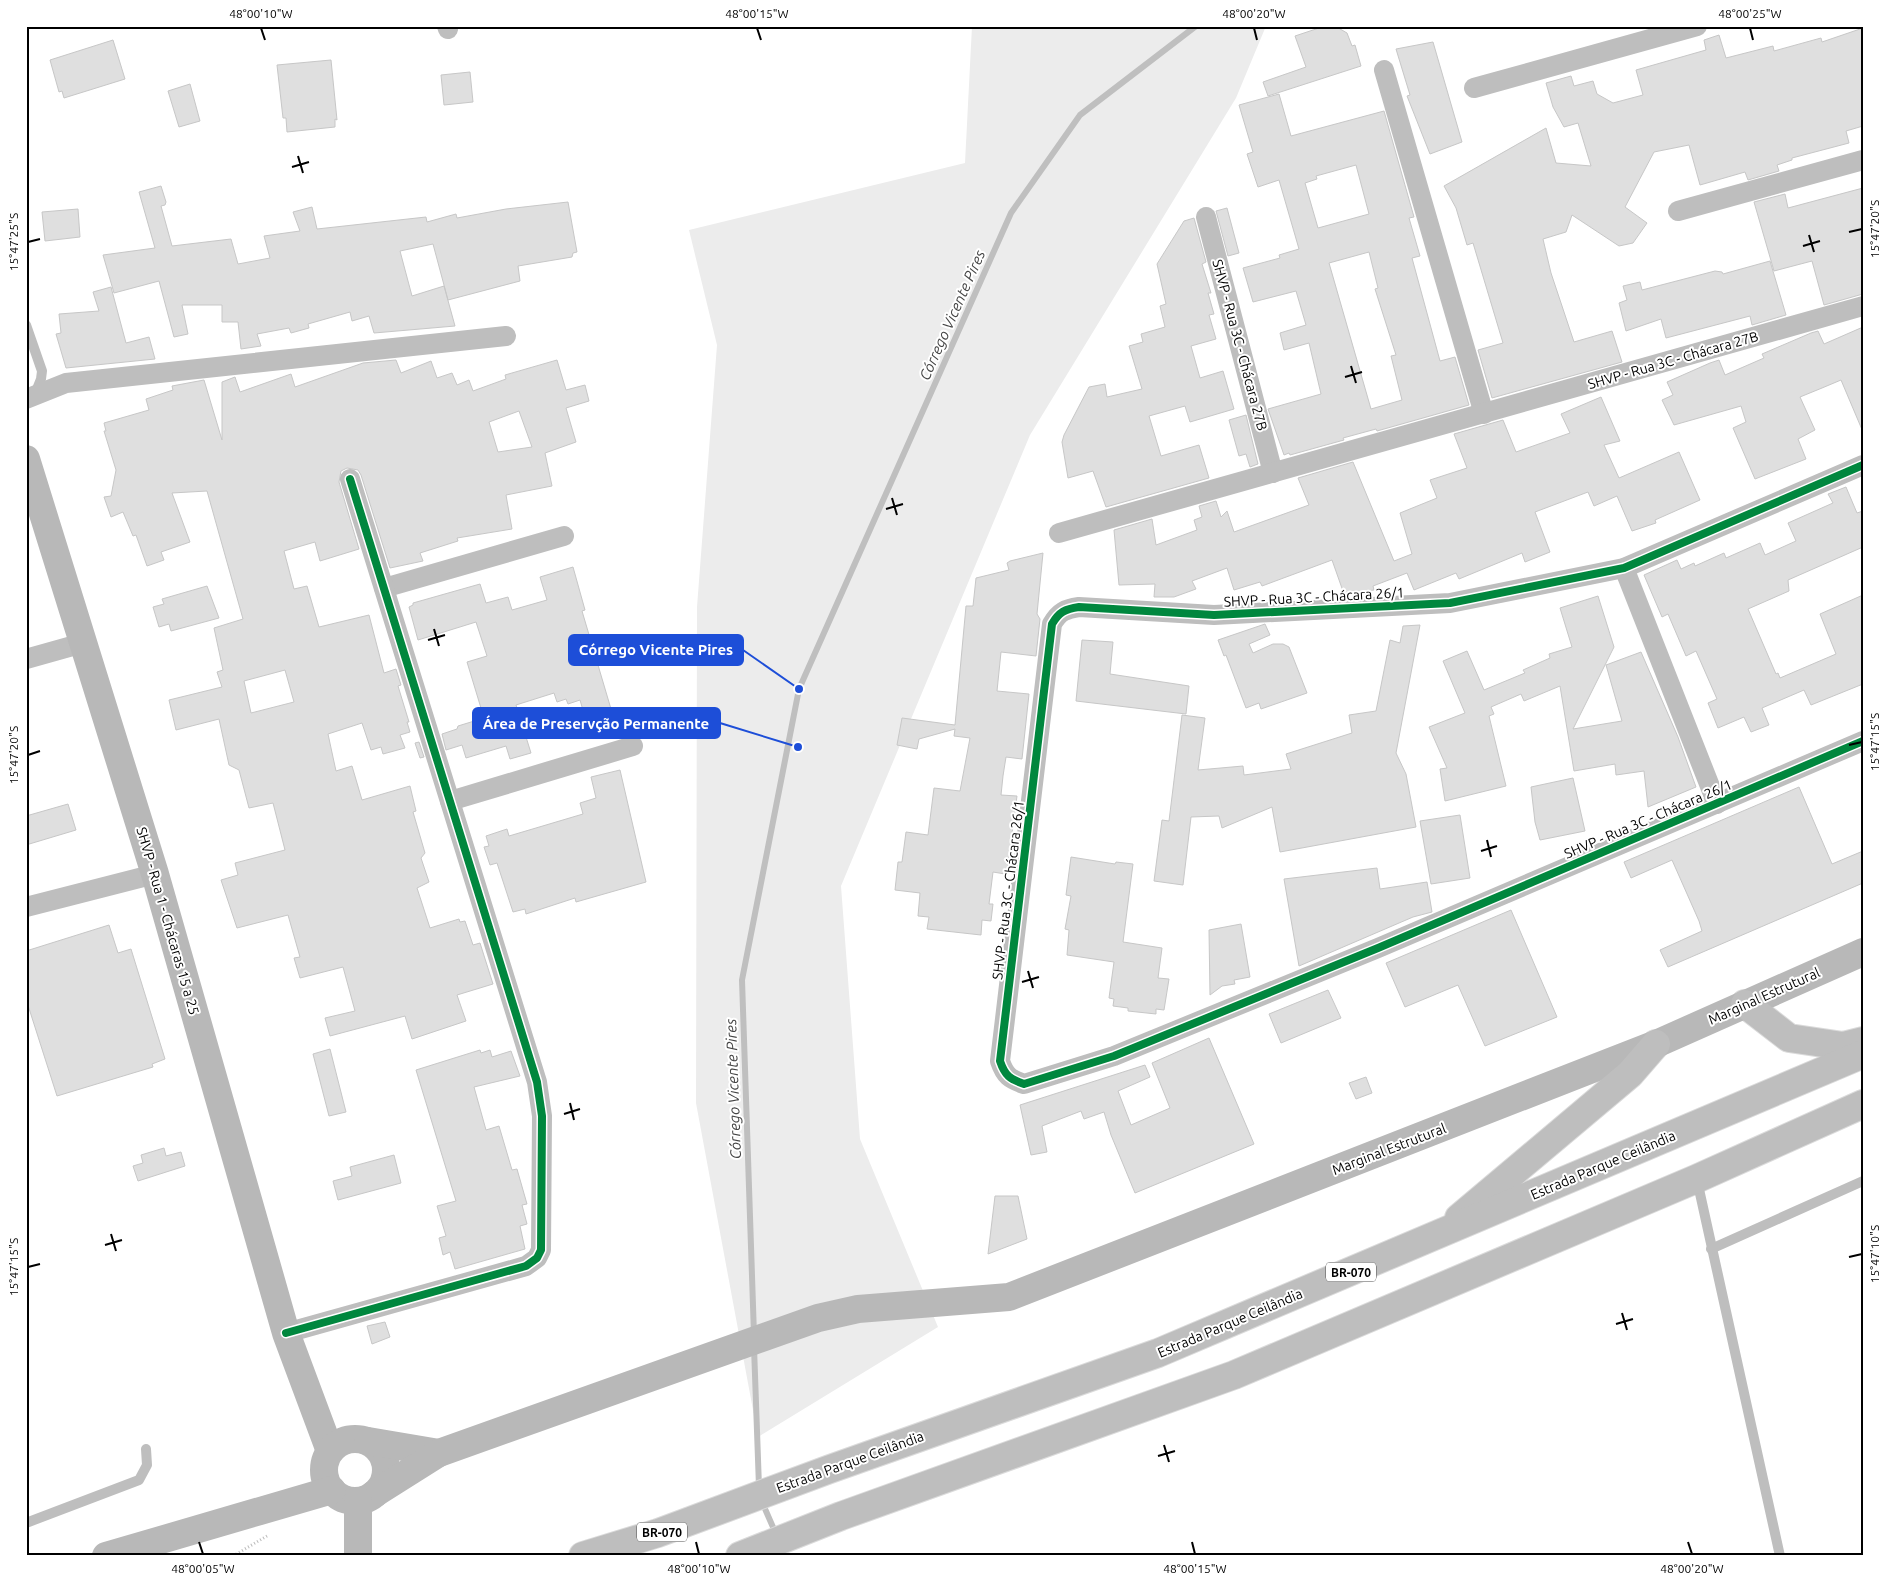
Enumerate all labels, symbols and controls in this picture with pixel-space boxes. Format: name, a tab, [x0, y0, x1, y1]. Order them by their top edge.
text: 48°00'10"W	[229, 7, 293, 20]
text: 48°00'15"W	[725, 7, 789, 20]
text: 48°00'20"W	[1222, 7, 1286, 20]
text: 48°00'25"W	[1718, 7, 1782, 20]
text: 15°47'20"S	[1868, 200, 1881, 258]
text: 15°47'25"S	[7, 213, 20, 271]
water label: Córrego Vicente Pires	[916, 247, 989, 383]
street label: SHVP - Rua 3C - Chácara 27B	[1209, 258, 1271, 433]
street label: SHVP - Rua 3C - Chácara 27B	[1586, 328, 1760, 392]
street label: SHVP - Rua 3C - Chácara 26/1	[1223, 584, 1405, 610]
callout: Córrego Vicente Pires	[569, 635, 743, 665]
text: Córrego Vicente Pires	[579, 641, 733, 658]
callout: Área de Preservção Permanente	[473, 708, 720, 738]
text: 15°47'15"S	[1868, 713, 1881, 771]
text: Área de Preservção Permanente	[483, 715, 709, 733]
text: 15°47'20"S	[7, 726, 20, 784]
street label: SHVP - Rua 3C - Chácara 26/1	[1562, 776, 1734, 862]
street label: SHVP - Rua 3C - Chácara 26/1	[989, 799, 1027, 981]
street label: SHVP - Rua 1 - Chácaras 15 a 25	[133, 825, 203, 1017]
street label: Marginal Estrutural	[1706, 964, 1823, 1028]
water label: Córrego Vicente Pires	[722, 1018, 744, 1160]
street label: Marginal Estrutural	[1330, 1120, 1448, 1178]
street label: Estrada Parque Ceilândia	[1528, 1127, 1678, 1203]
text: 15°47'10"S	[1868, 1225, 1881, 1283]
text: 15°47'15"S	[7, 1238, 20, 1296]
road number: BR-070	[1326, 1262, 1376, 1282]
street label: Estrada Parque Ceilândia	[1155, 1285, 1305, 1361]
street label: Estrada Parque Ceilândia	[774, 1428, 926, 1496]
road number: BR-070	[637, 1522, 687, 1541]
text: 48°00'05"W	[171, 1562, 235, 1575]
text: 48°00'10"W	[667, 1562, 731, 1575]
text: 48°00'15"W	[1163, 1562, 1227, 1575]
text: 48°00'20"W	[1660, 1562, 1724, 1575]

